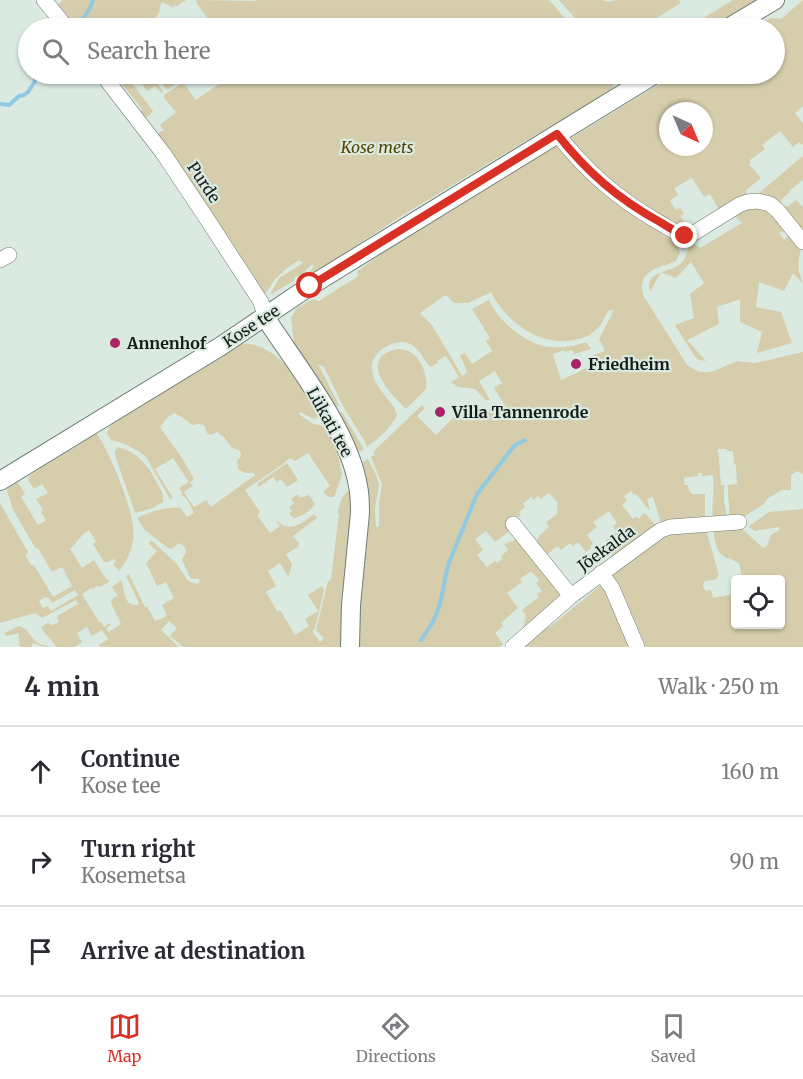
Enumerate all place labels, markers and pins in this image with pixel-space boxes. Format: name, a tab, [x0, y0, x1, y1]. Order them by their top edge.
place label: Annenhof	[126, 333, 207, 353]
marker: Annenhof	[108, 336, 122, 350]
place label: Friedheim	[588, 354, 670, 374]
marker: Friedheim	[569, 357, 583, 371]
place label: Villa Tannenrode	[451, 402, 589, 422]
marker: Villa Tannenrode	[433, 405, 447, 419]

